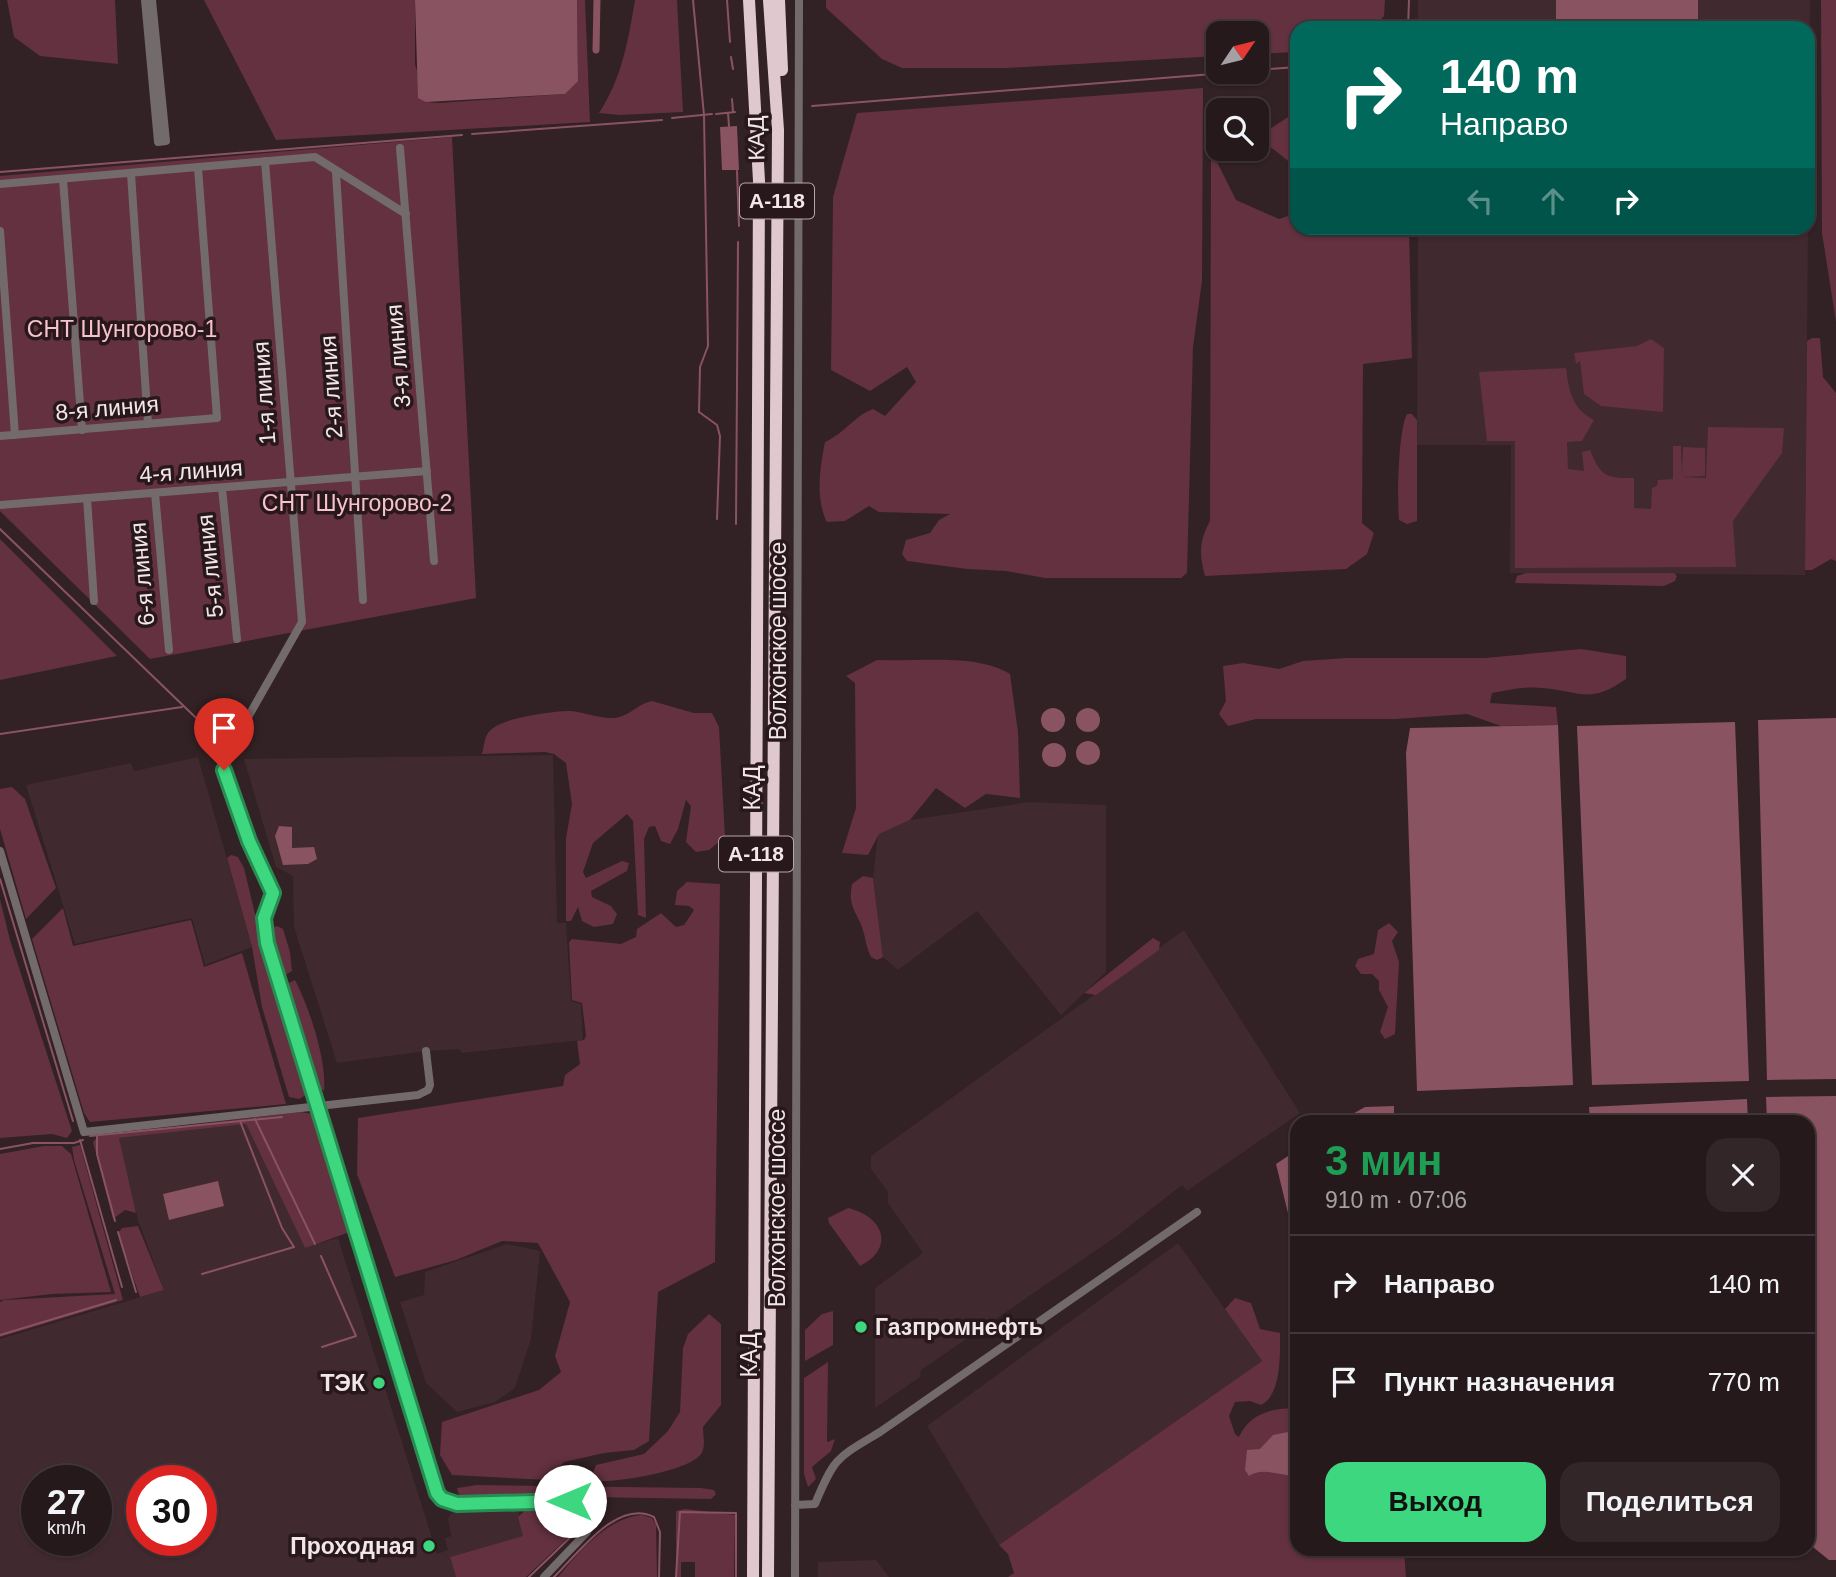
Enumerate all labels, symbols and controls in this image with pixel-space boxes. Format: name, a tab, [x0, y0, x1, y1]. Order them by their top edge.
north arrow	[1206, 21, 1269, 84]
map controls	[1206, 21, 1269, 161]
icon: right	[1325, 49, 1416, 140]
text: 140 m	[1440, 49, 1579, 103]
button: search	[1206, 98, 1269, 161]
text: Направо	[1440, 106, 1568, 142]
street label: КАД	[743, 115, 769, 161]
icon: left	[1461, 182, 1499, 220]
icon: ahead	[1534, 182, 1572, 220]
icon: right	[1607, 182, 1645, 220]
road number: А-118	[740, 184, 814, 218]
street label: 3-я линия	[381, 303, 415, 409]
park label: СНТ Шунгорово-1	[27, 316, 217, 342]
street label: 2-я линия	[314, 334, 348, 440]
street label: 1-я линия	[247, 340, 281, 446]
street label: 8-я линия	[54, 391, 160, 425]
street label: 4-я линия	[138, 454, 244, 488]
park label: СНТ Шунгорово-2	[262, 490, 452, 516]
street label: 5-я линия	[192, 513, 228, 619]
street label: 6-я линия	[125, 521, 159, 627]
street label: Волхонское шоссе	[765, 542, 791, 740]
pin	[194, 698, 254, 770]
icon: arrive	[205, 709, 243, 747]
street label: КАД	[739, 765, 765, 811]
road number: А-118	[719, 836, 793, 872]
street label: Волхонское шоссе	[764, 1109, 790, 1307]
text: 3 мин	[1325, 1137, 1442, 1184]
button: close	[1706, 1138, 1780, 1212]
text: 910 m · 07:06	[1325, 1187, 1467, 1213]
icon: right	[1325, 1265, 1363, 1303]
text: Направо	[1384, 1269, 1495, 1299]
text: 140 m	[1708, 1269, 1780, 1299]
place label: Газпромнефть	[875, 1314, 1043, 1340]
marker: Газпромнефть	[853, 1319, 869, 1335]
street label: КАД	[736, 1332, 762, 1378]
icon: arrive	[1325, 1363, 1363, 1401]
text: Пункт назначения	[1384, 1367, 1615, 1397]
text: 770 m	[1708, 1367, 1780, 1397]
place label: ТЭК	[321, 1370, 366, 1396]
marker: ТЭК	[371, 1375, 387, 1391]
button: Выход	[1325, 1462, 1546, 1542]
button: Поделиться	[1560, 1462, 1780, 1542]
position arrow	[533, 1464, 607, 1538]
speed limit sign: 30	[126, 1465, 217, 1556]
text: 27	[47, 1482, 86, 1521]
text: km/h	[47, 1518, 86, 1538]
place label: Проходная	[290, 1533, 415, 1559]
marker: Проходная	[421, 1538, 437, 1554]

